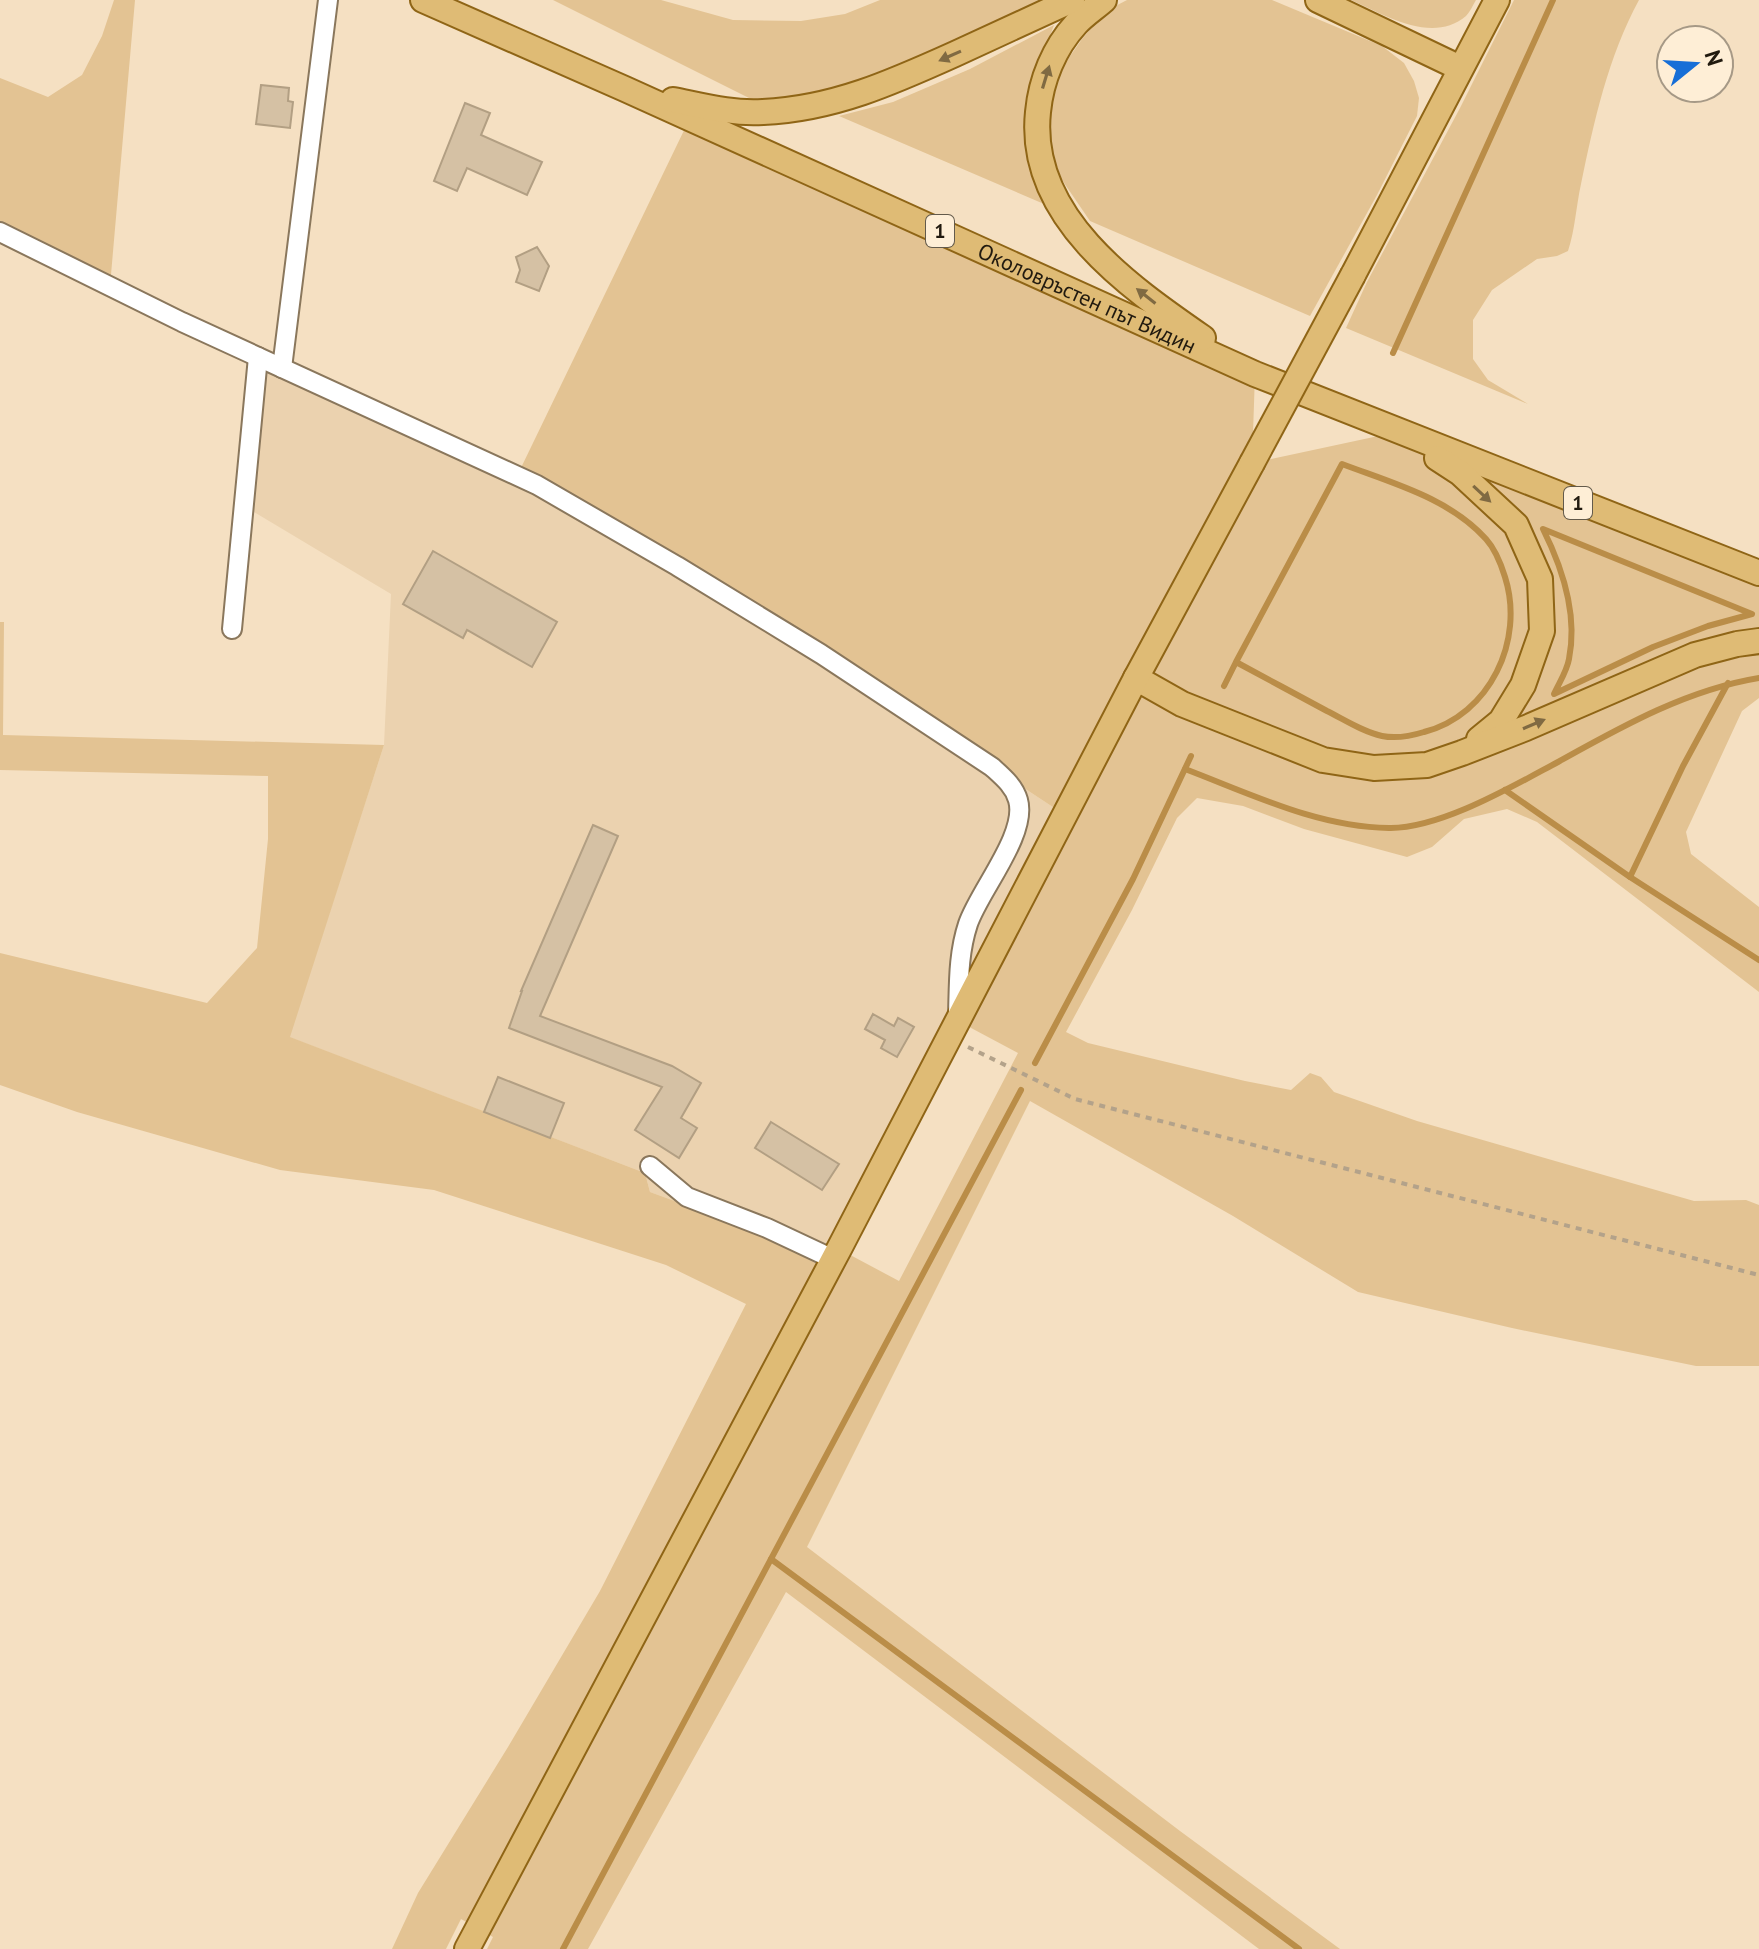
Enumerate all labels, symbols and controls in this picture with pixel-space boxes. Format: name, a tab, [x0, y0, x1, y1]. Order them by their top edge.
north arrow	[1655, 24, 1735, 104]
text: N	[1698, 47, 1730, 69]
one-way arrow	[938, 49, 961, 63]
one-way arrow	[1040, 65, 1053, 89]
road number: 1	[926, 215, 954, 247]
street label: Околовръстен път Видин	[974, 237, 1201, 360]
one-way arrow	[1136, 288, 1156, 304]
one-way arrow	[1473, 485, 1492, 503]
road number: 1	[1564, 487, 1592, 519]
one-way arrow	[1522, 718, 1546, 731]

